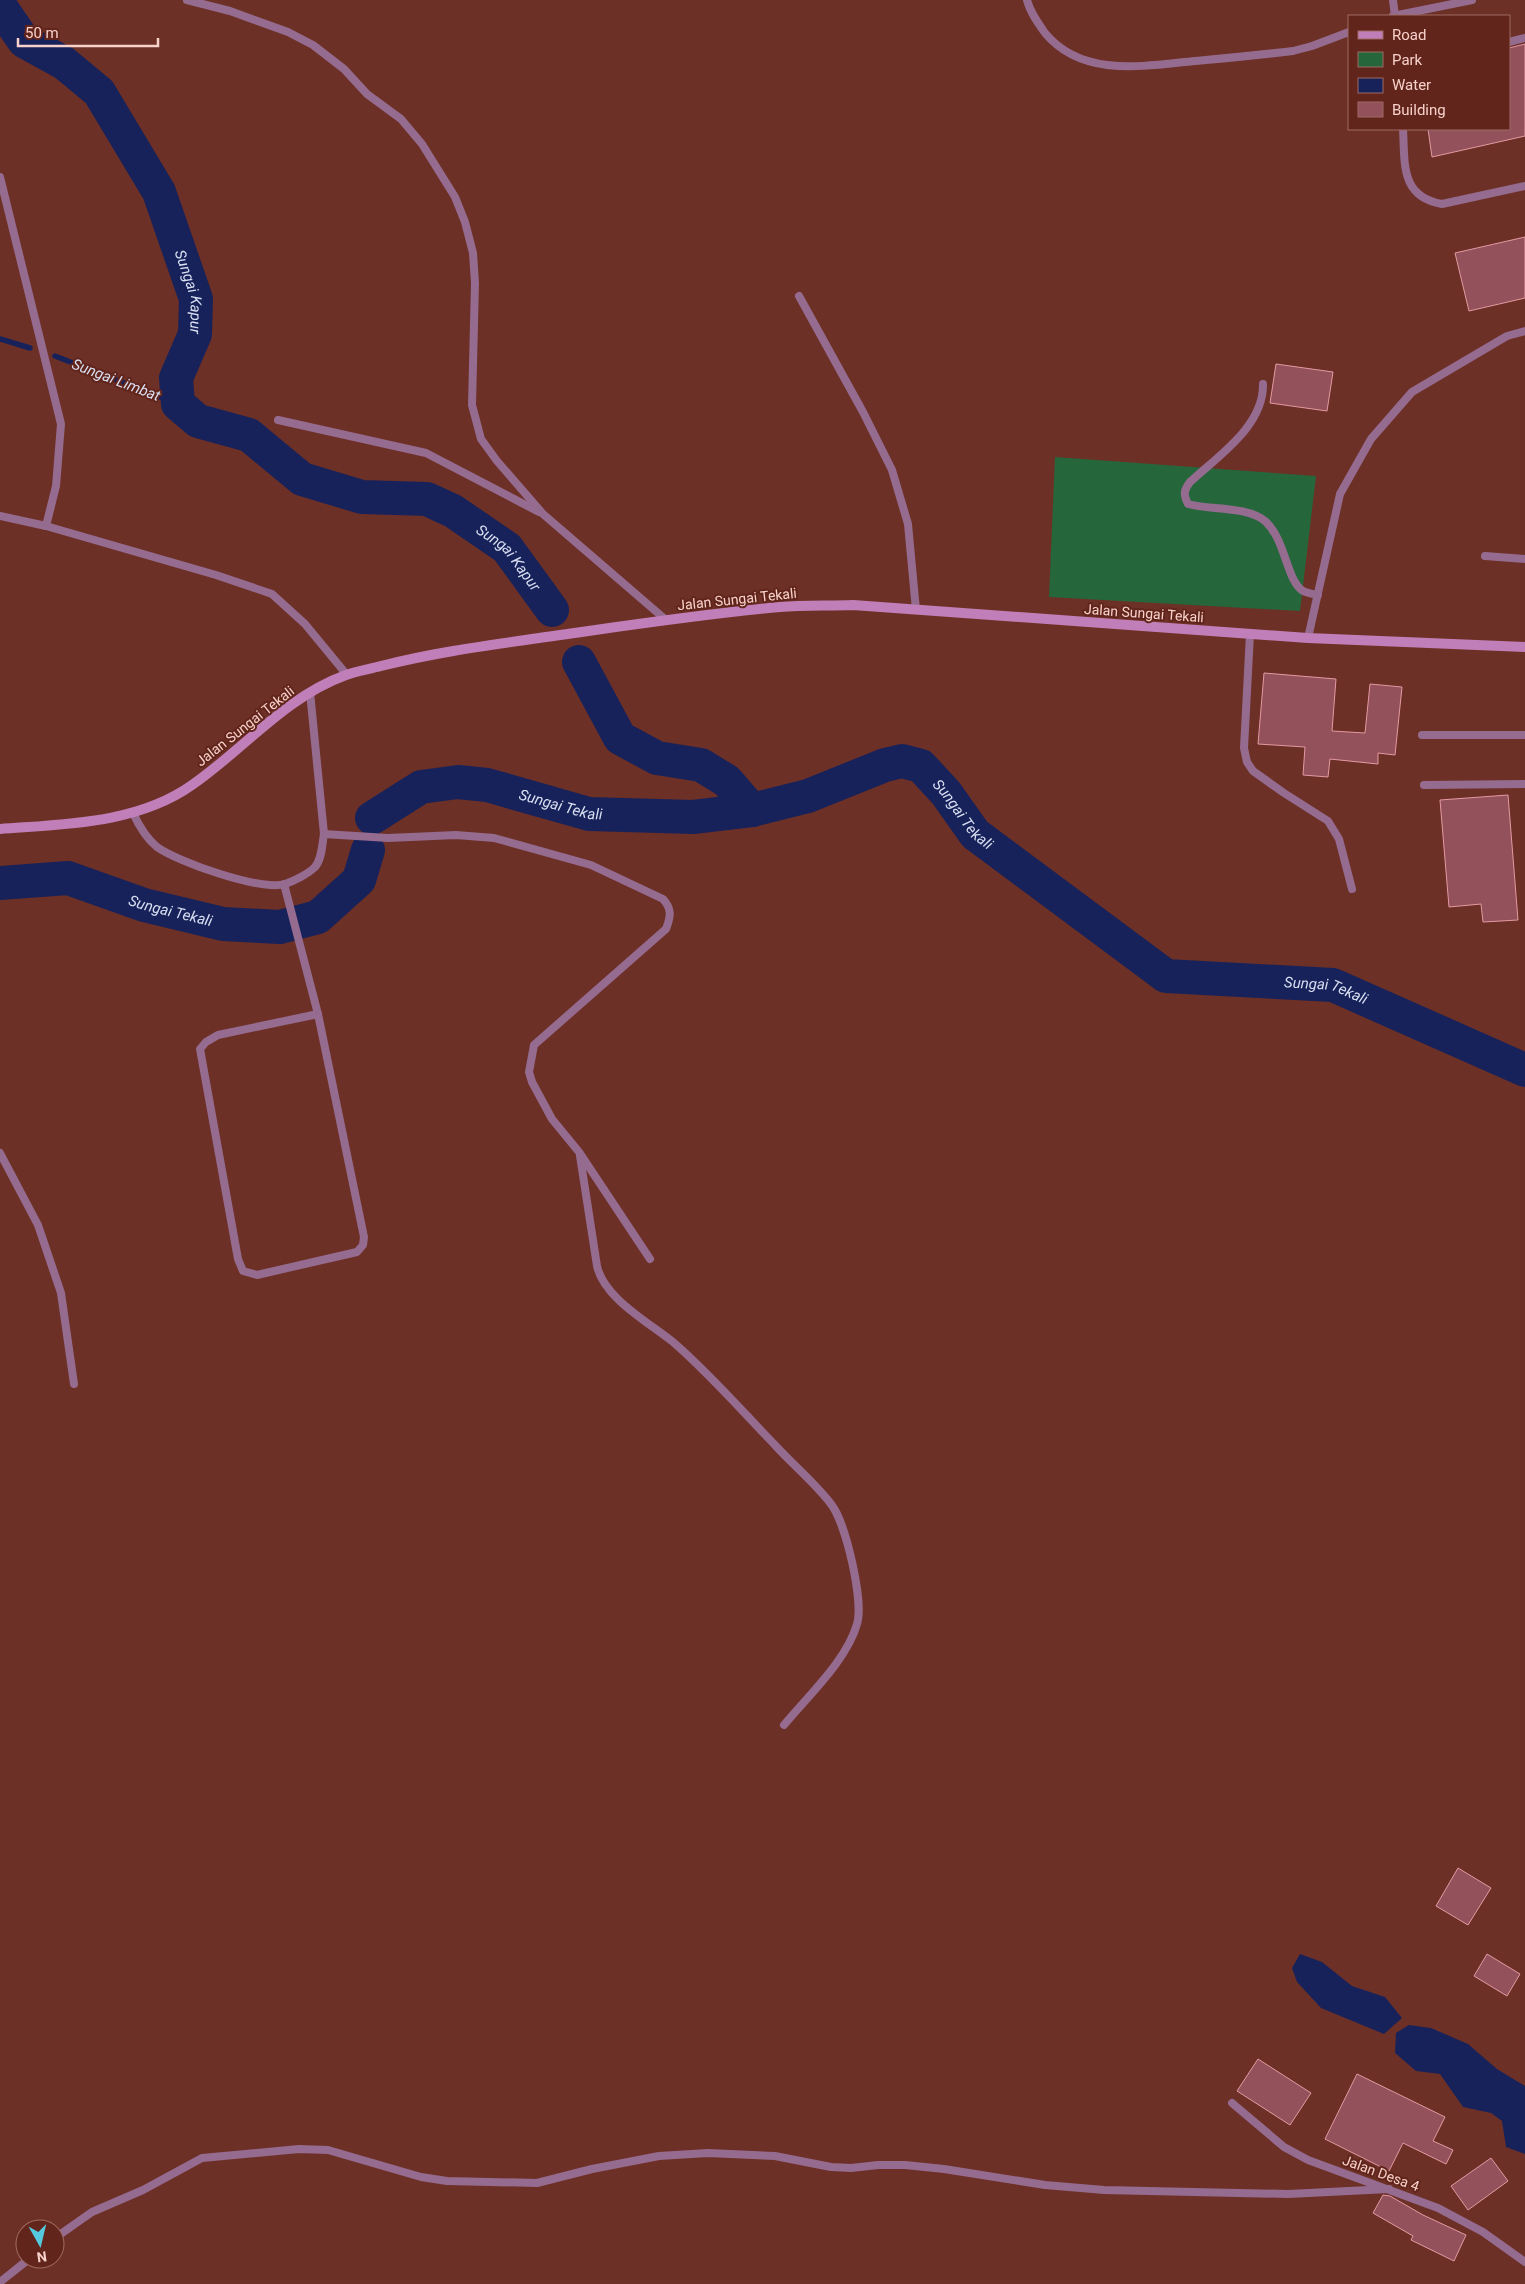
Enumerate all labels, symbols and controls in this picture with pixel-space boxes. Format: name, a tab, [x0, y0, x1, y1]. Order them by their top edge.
scale bar	[18, 15, 158, 47]
legend	[1348, 15, 1510, 130]
text: 50 m	[25, 24, 59, 42]
text: Road	[1392, 26, 1426, 44]
text: Park	[1392, 51, 1423, 69]
text: Water	[1392, 76, 1431, 94]
text: Building	[1392, 101, 1446, 119]
water label: Sungai Kapur	[171, 247, 205, 335]
water label: Sungai Limbat	[69, 355, 163, 405]
water label: Sungai Kapur	[473, 521, 545, 595]
street label: Jalan Sungai Tekali	[676, 585, 798, 613]
street label: Jalan Sungai Tekali	[1084, 601, 1204, 625]
street label: Jalan Sungai Tekali	[193, 683, 297, 769]
water label: Sungai Tekali	[929, 775, 997, 853]
water label: Sungai Tekali	[517, 786, 603, 823]
water label: Sungai Tekali	[126, 891, 215, 930]
water label: Sungai Tekali	[1284, 973, 1371, 1008]
street label: Jalan Desa 4	[1341, 2152, 1422, 2194]
north arrow	[15, 2219, 65, 2269]
text: N	[36, 2248, 48, 2265]

